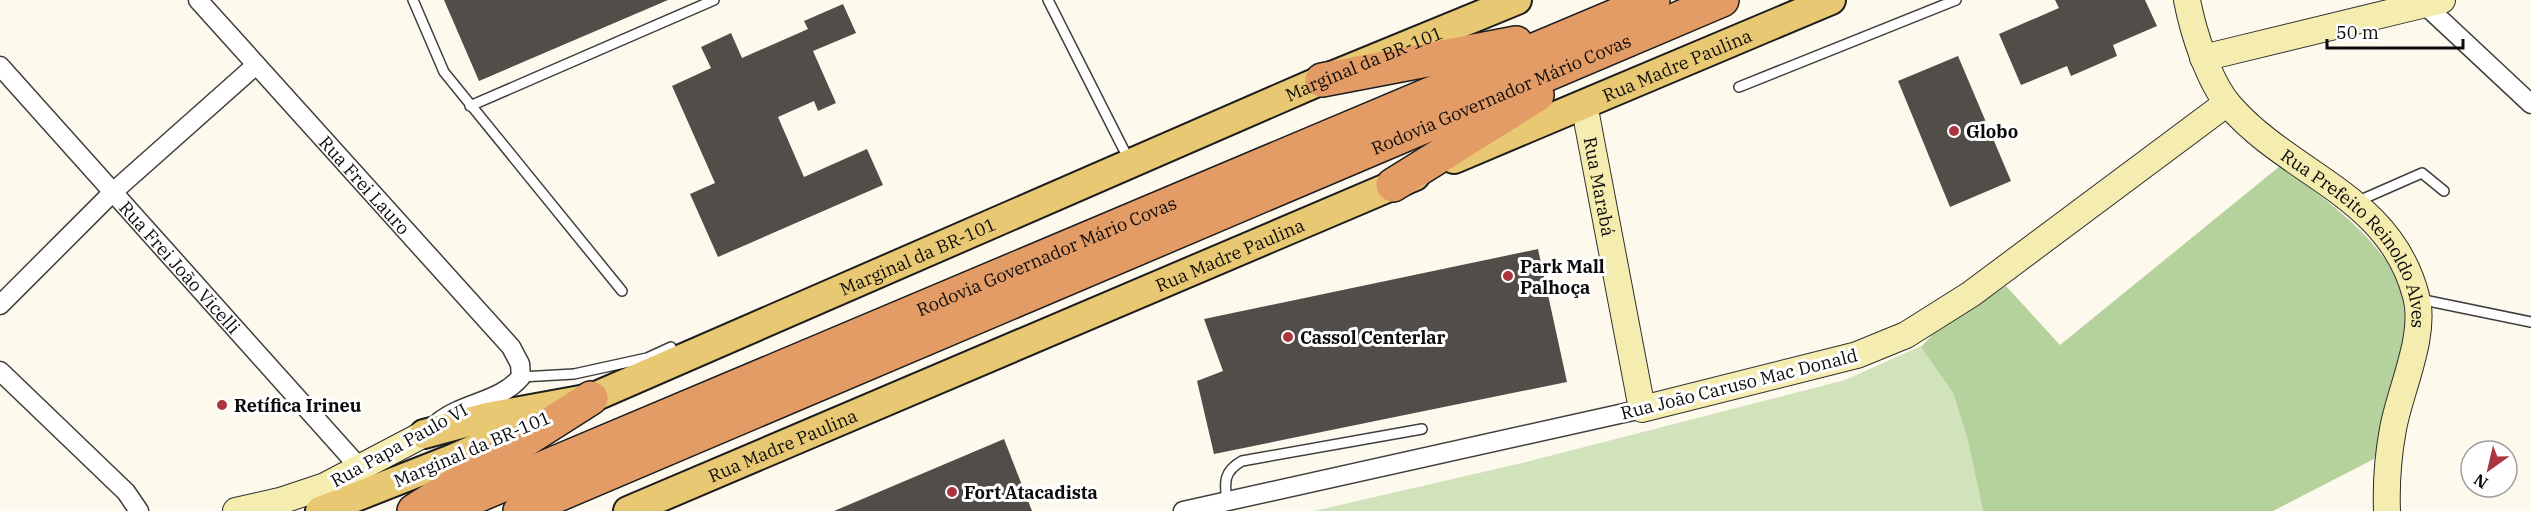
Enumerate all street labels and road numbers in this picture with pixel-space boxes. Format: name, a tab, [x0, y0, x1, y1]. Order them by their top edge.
street label: Marginal da BR-101	[1281, 20, 1446, 106]
street label: Rua Madre Paulina	[1599, 23, 1755, 107]
street label: Rodovia Governador Mário Covas	[1368, 29, 1634, 159]
street label: Rua Frei Lauro	[314, 131, 415, 239]
street label: Rua Marabá	[1579, 135, 1620, 239]
street label: Rua Prefeito Reinoldo Alves	[2277, 143, 2430, 329]
street label: Rodovia Governador Mário Covas	[913, 191, 1180, 321]
street label: Rua Frei João Vicelli	[115, 196, 246, 339]
street label: Marginal da BR-101	[836, 212, 999, 300]
street label: Rua Madre Paulina	[1152, 213, 1308, 297]
street label: Rua João Caruso Mac Donald	[1618, 343, 1860, 425]
street label: Rua Papa Paulo VI	[327, 398, 471, 492]
street label: Rua Madre Paulina	[705, 403, 861, 487]
street label: Marginal da BR-101	[390, 406, 554, 492]

